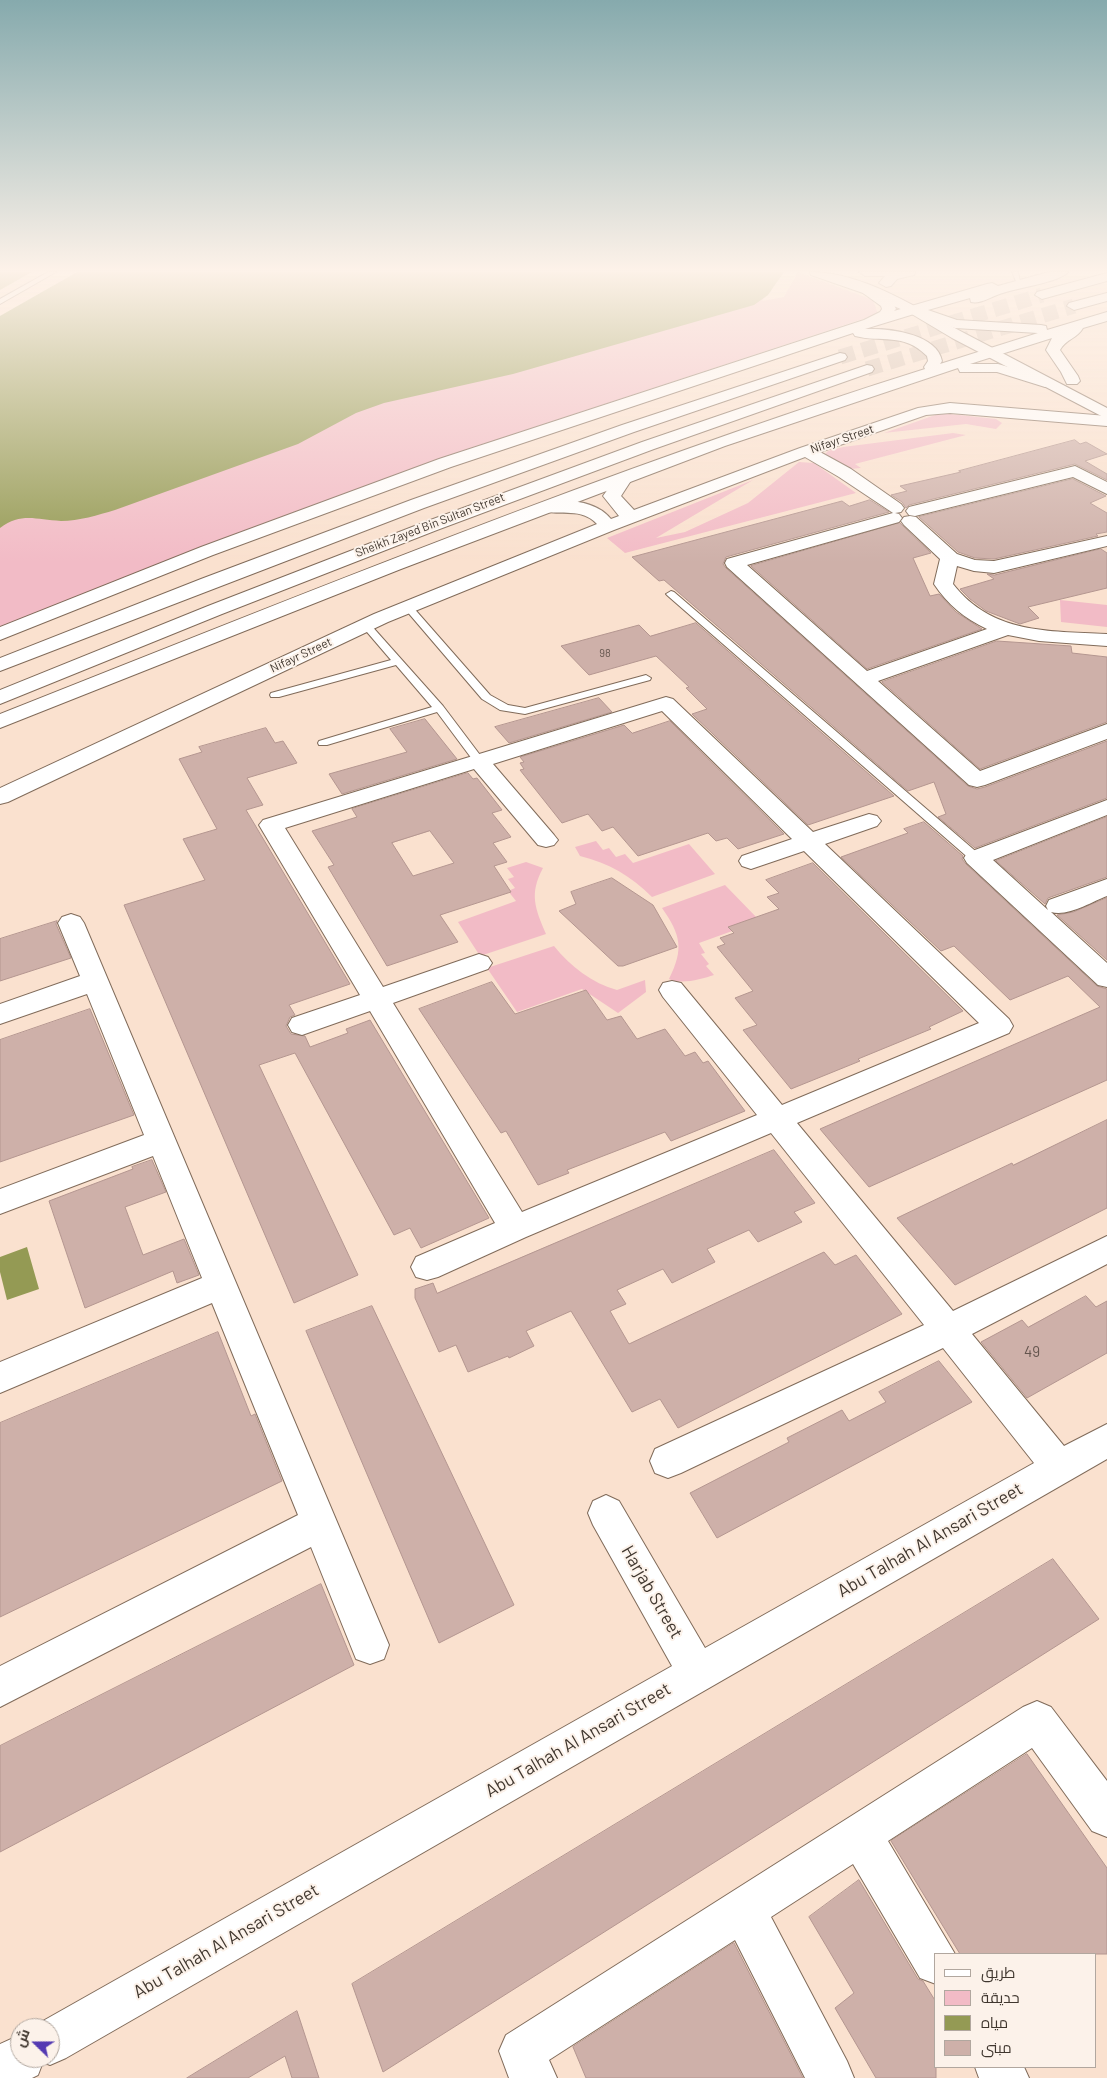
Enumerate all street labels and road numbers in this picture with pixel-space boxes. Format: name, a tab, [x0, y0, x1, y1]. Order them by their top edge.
street label: Nifayr Street	[808, 421, 876, 457]
street label: Sheikh Zayed Bin Sultan Street	[353, 490, 507, 560]
street label: Nifayr Street	[268, 634, 334, 676]
street label: Abu Talhah Al Ansari Street	[833, 1478, 1027, 1602]
street label: Harjab Street	[617, 1542, 687, 1642]
street label: Abu Talhah Al Ansari Street	[481, 1678, 675, 1802]
street label: Abu Talhah Al Ansari Street	[129, 1879, 323, 2003]

